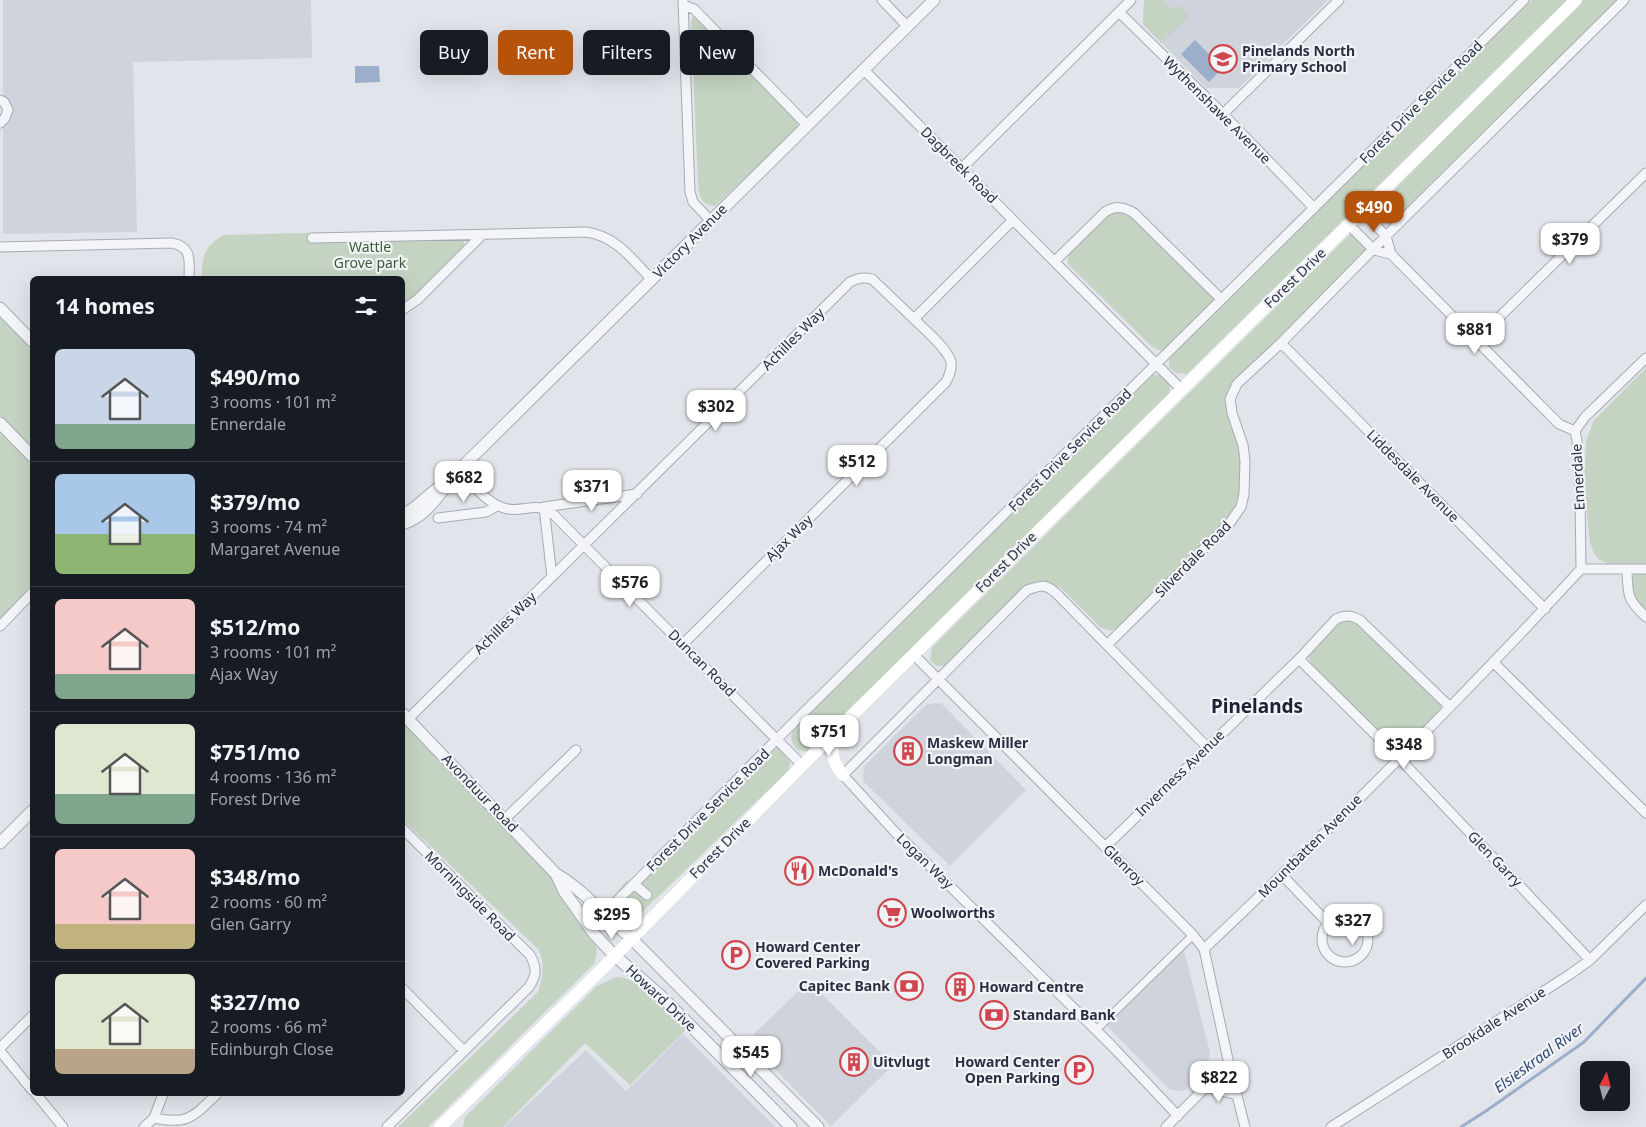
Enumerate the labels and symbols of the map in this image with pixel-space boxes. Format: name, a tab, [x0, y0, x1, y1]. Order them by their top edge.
street label: Forest Drive Service Road	[1355, 36, 1486, 167]
place label: Pinelands North Primary School	[1242, 41, 1355, 76]
school or university icon: Pinelands North Primary School	[1208, 44, 1238, 74]
street label: Wythenshawe Avenue	[1159, 52, 1276, 168]
street label: Dagbreek Road	[917, 122, 1002, 207]
pin: $490	[1344, 190, 1404, 233]
street label: Victory Avenue	[648, 199, 731, 282]
pin: $379	[1540, 222, 1600, 265]
park label: Wattle Grove park	[334, 237, 407, 272]
street label: Forest Drive	[1260, 243, 1330, 312]
street label: Achilles Way	[757, 303, 829, 374]
pin: $881	[1445, 312, 1505, 355]
street label: Forest Drive Service Road	[1004, 384, 1135, 515]
pin: $302	[686, 390, 746, 432]
street label: Liddesdale Avenue	[1363, 425, 1464, 526]
street label: Ennerdale	[1566, 443, 1589, 511]
pin: $512	[827, 444, 887, 487]
pin: $682	[434, 460, 494, 503]
pin: $371	[562, 470, 622, 512]
street label: Ajax Way	[761, 509, 817, 565]
street label: Silverdale Road	[1150, 516, 1235, 601]
street label: Forest Drive	[971, 527, 1040, 596]
pin: $576	[600, 566, 660, 608]
street label: Achilles Way	[469, 587, 541, 658]
street label: Duncan Road	[665, 625, 740, 700]
district label: Pinelands	[1211, 693, 1303, 719]
pin: $751	[799, 714, 859, 757]
street label: Inverness Avenue	[1131, 725, 1228, 820]
pin: $348	[1374, 728, 1434, 770]
place label: Maskew Miller Longman	[927, 733, 1029, 768]
building icon: Maskew Miller Longman	[893, 736, 923, 766]
street label: Forest Drive Service Road	[643, 745, 773, 875]
street label: Avonduur Road	[438, 749, 523, 836]
street label: Mountbatten Avenue	[1254, 790, 1366, 902]
street label: Forest Drive	[686, 814, 754, 882]
street label: Glen Garry	[1464, 827, 1527, 891]
street label: Logan Way	[893, 829, 959, 893]
street label: Glenroy	[1100, 840, 1150, 890]
street label: Morningside Road	[421, 846, 520, 945]
restaurant icon: McDonald's	[784, 856, 814, 886]
place label: McDonald's	[818, 861, 898, 880]
pin: $295	[582, 898, 642, 940]
supermarket icon: Woolworths	[877, 898, 907, 928]
place label: Woolworths	[911, 903, 995, 922]
pin: $327	[1323, 904, 1383, 946]
place label: Howard Center Covered Parking	[755, 937, 870, 972]
parking icon: Howard Center Covered Parking	[721, 940, 751, 970]
street label: Howard Drive	[622, 960, 701, 1035]
bank icon: Capitec Bank	[894, 971, 924, 1001]
building icon: Howard Centre	[945, 972, 975, 1002]
place label: Capitec Bank	[799, 976, 890, 995]
place label: Howard Centre	[979, 977, 1084, 996]
street label: Brookdale Avenue	[1438, 982, 1549, 1063]
bank icon: Standard Bank	[979, 1000, 1009, 1030]
place label: Standard Bank	[1013, 1005, 1116, 1024]
water label: Elsieskraal River	[1489, 1017, 1588, 1097]
pin: $545	[721, 1036, 781, 1078]
building icon: Uitvlugt	[839, 1047, 869, 1077]
place label: Uitvlugt	[873, 1052, 930, 1071]
place label: Howard Center Open Parking	[955, 1052, 1061, 1087]
parking icon: Howard Center Open Parking	[1064, 1055, 1094, 1085]
pin: $822	[1189, 1060, 1249, 1103]
north arrow	[1580, 1061, 1630, 1111]

